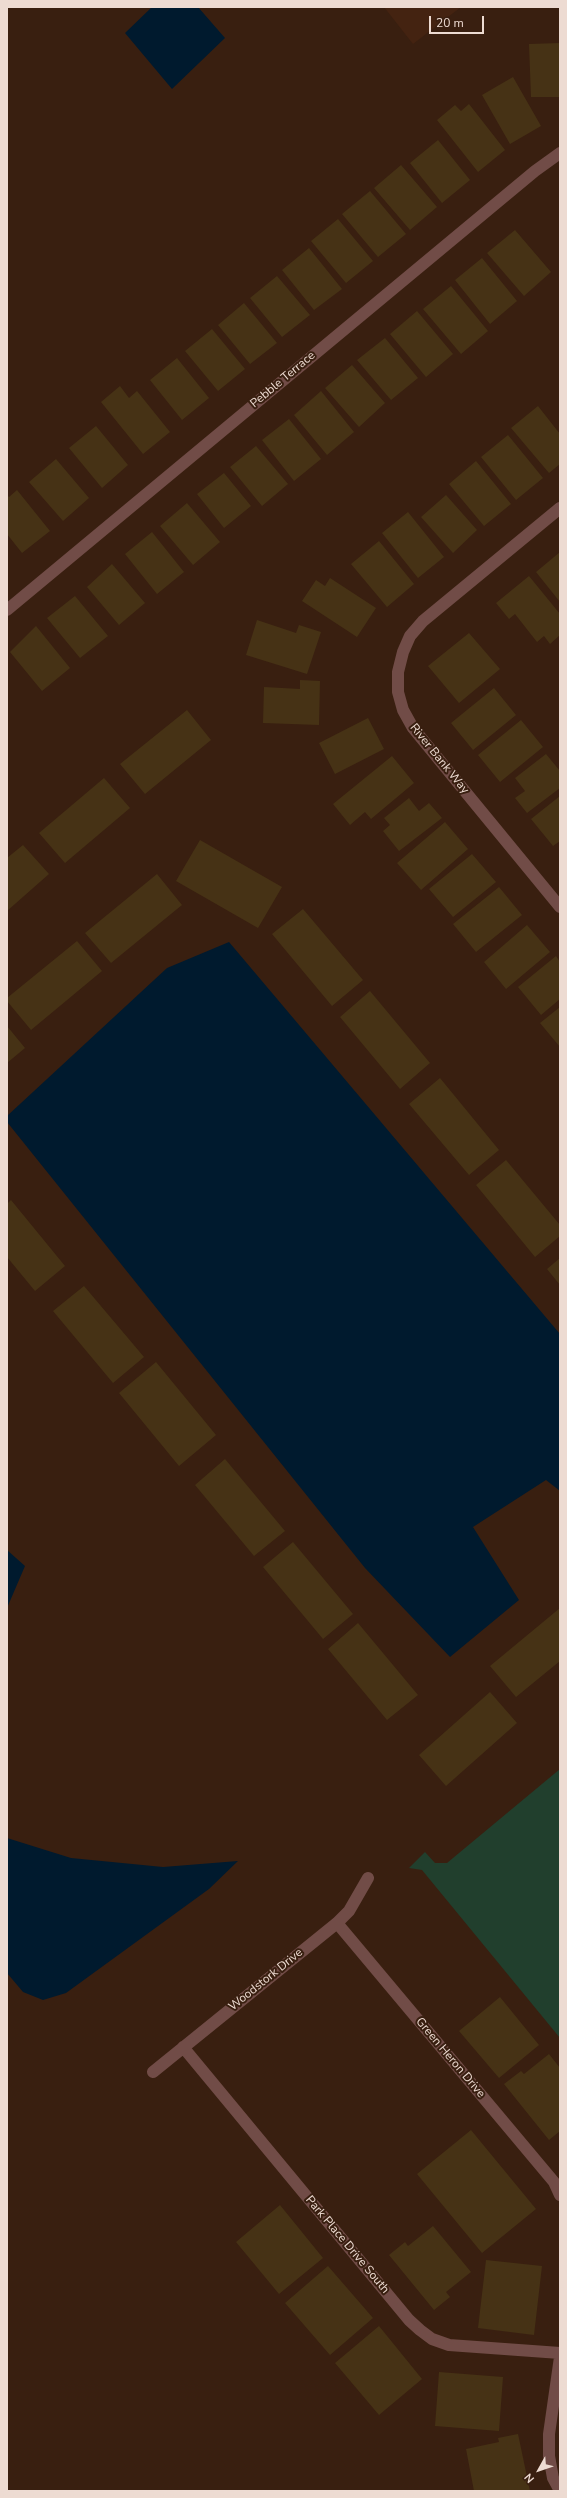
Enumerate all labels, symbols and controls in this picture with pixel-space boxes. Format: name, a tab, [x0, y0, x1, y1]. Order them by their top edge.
scale bar	[431, 8, 486, 34]
text: 20 m	[436, 15, 464, 31]
street label: Pebble Terrace	[248, 349, 318, 411]
street label: River Bank Way	[406, 721, 472, 797]
street label: Woodstork Drive	[226, 1946, 306, 2014]
street label: Green Heron Drive	[412, 2015, 488, 2101]
street label: Park Place Drive South	[302, 2193, 392, 2297]
north arrow	[519, 2450, 559, 2490]
text: N	[521, 2470, 538, 2486]

